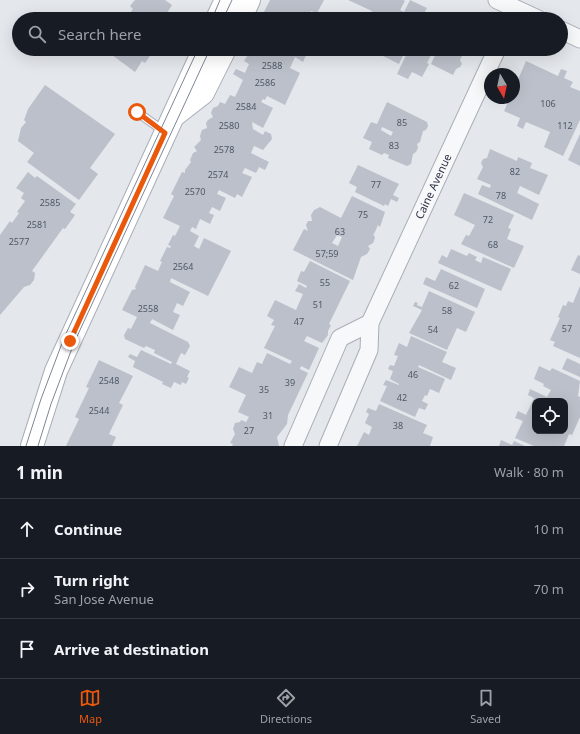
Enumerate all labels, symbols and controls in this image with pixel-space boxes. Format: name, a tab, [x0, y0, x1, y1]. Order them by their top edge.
search box	[12, 12, 568, 56]
icon: search	[26, 23, 48, 45]
text: Search here	[58, 24, 141, 44]
house number: 2588	[262, 59, 282, 72]
north arrow	[484, 68, 520, 104]
house number: 2586	[255, 76, 275, 89]
house number: 106	[540, 97, 556, 110]
house number: 2584	[236, 100, 256, 113]
route start	[128, 103, 146, 121]
house number: 85	[397, 116, 407, 129]
house number: 2580	[219, 119, 239, 132]
house number: 112	[557, 119, 573, 132]
house number: 83	[389, 139, 399, 152]
house number: 2578	[214, 143, 234, 156]
street label: Caine Avenue	[411, 151, 455, 221]
house number: 82	[510, 165, 520, 178]
house number: 2574	[208, 168, 228, 181]
house number: 77	[371, 178, 381, 191]
house number: 2570	[185, 185, 205, 198]
house number: 78	[496, 189, 506, 202]
house number: 2585	[40, 196, 60, 209]
house number: 75	[358, 208, 368, 221]
house number: 72	[483, 213, 493, 226]
house number: 2581	[27, 218, 47, 231]
house number: 63	[335, 225, 345, 238]
house number: 2577	[9, 235, 29, 248]
house number: 68	[488, 238, 498, 251]
house number: 57;59	[315, 247, 339, 260]
house number: 2564	[173, 260, 193, 273]
house number: 55	[320, 276, 330, 289]
house number: 62	[449, 279, 459, 292]
house number: 51	[313, 298, 323, 311]
house number: 2558	[138, 302, 158, 315]
house number: 58	[442, 304, 452, 317]
house number: 47	[294, 315, 304, 328]
house number: 57	[562, 322, 572, 335]
house number: 54	[428, 323, 438, 336]
route end	[61, 332, 79, 350]
house number: 46	[408, 368, 418, 381]
house number: 2548	[99, 374, 119, 387]
house number: 39	[285, 376, 295, 389]
house number: 35	[259, 383, 269, 396]
house number: 42	[397, 391, 407, 404]
map controls	[532, 398, 568, 434]
button: locate	[532, 398, 568, 434]
house number: 2544	[89, 404, 109, 417]
house number: 31	[263, 409, 273, 422]
house number: 38	[393, 419, 403, 432]
house number: 27	[244, 424, 254, 437]
text: 1 min	[16, 461, 63, 484]
text: Walk · 80 m	[494, 463, 564, 481]
icon: ahead	[16, 518, 38, 540]
text: Continue	[54, 519, 122, 539]
text: 10 m	[534, 520, 564, 538]
text: Turn right	[54, 570, 129, 590]
icon: right	[16, 578, 38, 600]
text: 70 m	[534, 580, 564, 598]
text: San Jose Avenue	[54, 590, 154, 608]
icon: arrive	[16, 638, 38, 660]
text: Arrive at destination	[54, 639, 209, 659]
tab: Map	[79, 687, 102, 726]
tab: Directions	[260, 687, 312, 726]
tab: Saved	[470, 687, 501, 726]

